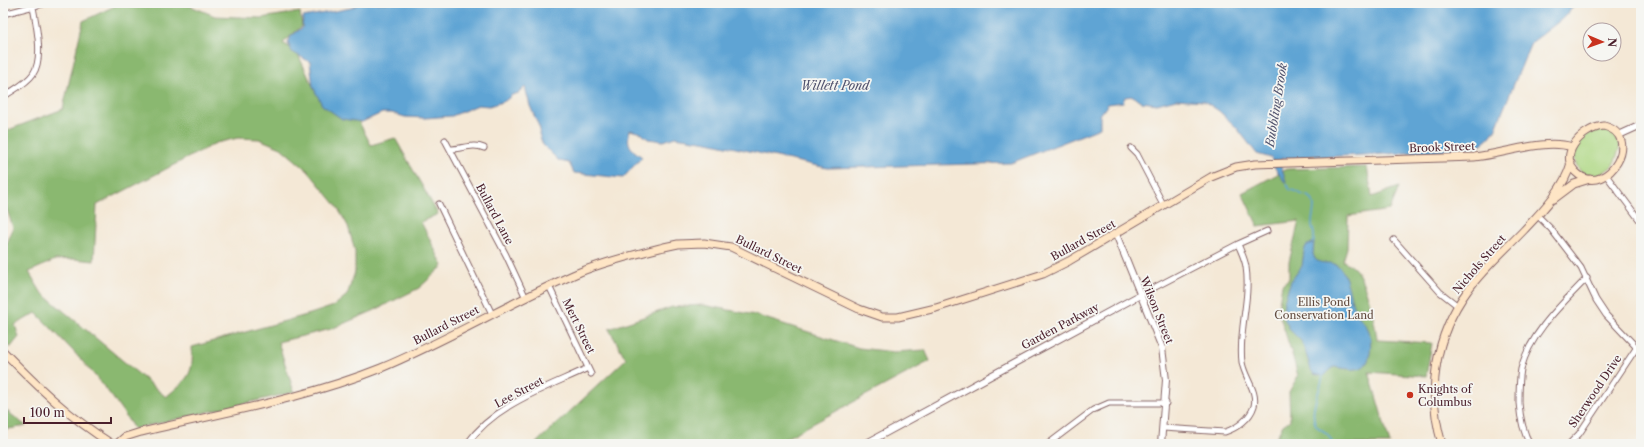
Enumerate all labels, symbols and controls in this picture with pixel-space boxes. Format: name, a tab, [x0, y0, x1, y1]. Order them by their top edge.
north arrow	[1582, 22, 1622, 62]
text: N	[1605, 37, 1619, 48]
water label: Bubbling Brook	[1262, 61, 1290, 149]
water label: Willett Pond	[801, 78, 871, 93]
street label: Brook Street	[1409, 139, 1475, 155]
street label: Bullard Lane	[473, 181, 517, 247]
street label: Bullard Street	[1048, 216, 1118, 264]
street label: Nichols Street	[1449, 231, 1509, 296]
street label: Bullard Street	[734, 232, 805, 276]
street label: Wilson Street	[1137, 273, 1177, 346]
park label: Ellis Pond Conservation Land	[1274, 295, 1374, 322]
street label: Mert Street	[560, 296, 598, 356]
street label: Garden Parkway	[1019, 299, 1102, 352]
street label: Bullard Street	[411, 302, 481, 348]
street label: Sherwood Drive	[1565, 352, 1625, 430]
street label: Lee Street	[492, 373, 546, 411]
place label: Knights of Columbus	[1418, 382, 1474, 409]
marker: Knights of Columbus	[1405, 390, 1415, 400]
scale bar	[24, 399, 111, 425]
text: 100 m	[30, 405, 65, 420]

